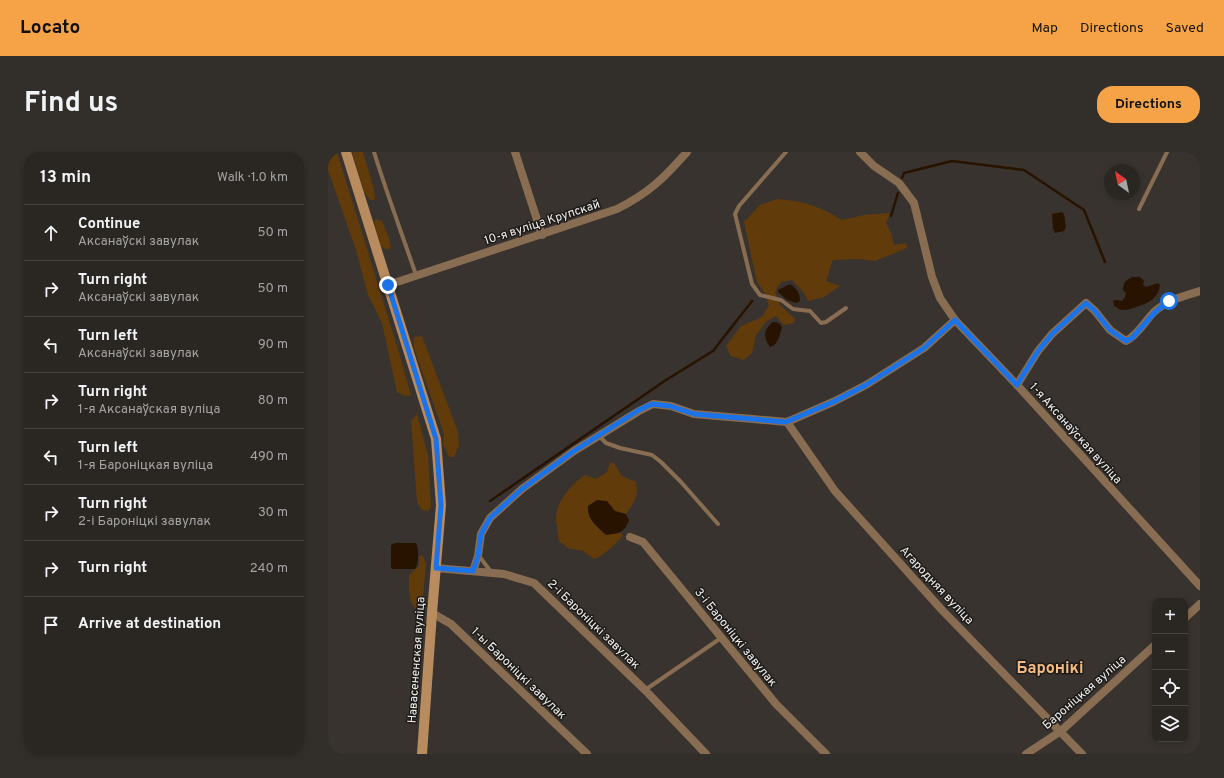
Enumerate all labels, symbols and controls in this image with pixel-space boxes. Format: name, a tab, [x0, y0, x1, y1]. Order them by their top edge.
text: Locato	[20, 16, 80, 40]
text: Map	[1032, 20, 1058, 37]
text: Directions	[1080, 20, 1144, 37]
text: Saved	[1166, 20, 1204, 37]
text: Find us	[24, 86, 118, 122]
button: Directions	[1097, 86, 1200, 123]
north arrow	[1104, 164, 1140, 200]
text: 13 min	[40, 167, 91, 189]
text: Walk · 1.0 km	[217, 170, 288, 186]
street label: 10-я вуліца Крупскай	[482, 197, 602, 249]
text: Continue	[78, 215, 140, 234]
icon: ahead	[40, 222, 62, 244]
text: 50 m	[258, 225, 288, 241]
text: Аксанаўскі завулак	[78, 234, 199, 250]
text: Turn right	[78, 271, 147, 290]
route end	[379, 276, 397, 294]
icon: right	[40, 278, 62, 300]
text: 50 m	[258, 281, 288, 297]
text: Аксанаўскі завулак	[78, 290, 199, 306]
route start	[1160, 292, 1178, 310]
text: Turn left	[78, 327, 138, 346]
icon: left	[40, 334, 62, 356]
text: 90 m	[258, 337, 288, 353]
text: Аксанаўскі завулак	[78, 346, 199, 362]
street label: 1-я Аксанаўская вуліца	[1025, 380, 1125, 488]
text: Turn right	[78, 383, 147, 402]
icon: right	[40, 390, 62, 412]
text: 80 m	[258, 393, 288, 409]
text: 1-я Аксанаўская вуліца	[78, 402, 220, 418]
text: Turn left	[78, 439, 138, 458]
icon: left	[40, 446, 62, 468]
text: 490 m	[250, 449, 288, 465]
text: 1-я Бароніцкая вуліца	[78, 458, 213, 474]
text: Turn right	[78, 495, 147, 514]
icon: right	[40, 502, 62, 524]
text: 30 m	[258, 505, 288, 521]
text: 2-і Бароніцкі завулак	[78, 514, 211, 530]
street label: Агародняя вуліца	[896, 543, 977, 628]
icon: right	[40, 558, 62, 580]
text: Turn right	[78, 559, 147, 578]
text: 240 m	[250, 561, 288, 577]
street label: 2-і Бароніцкі завулак	[544, 576, 643, 673]
street label: 3-і Бароніцкі завулак	[690, 585, 780, 690]
street label: Навасененская вуліца	[405, 596, 429, 724]
map controls	[1152, 598, 1188, 742]
button: +	[1152, 598, 1188, 634]
icon: arrive	[40, 614, 62, 636]
text: Arrive at destination	[78, 615, 221, 634]
street label: 1-ы Бароніцкі завулак	[467, 624, 570, 724]
button: −	[1152, 634, 1188, 670]
street label: Бароніцкая вуліца	[1040, 652, 1130, 733]
district label: Баронікі	[1016, 659, 1084, 679]
button: locate	[1152, 670, 1188, 706]
button: layers	[1152, 706, 1188, 742]

